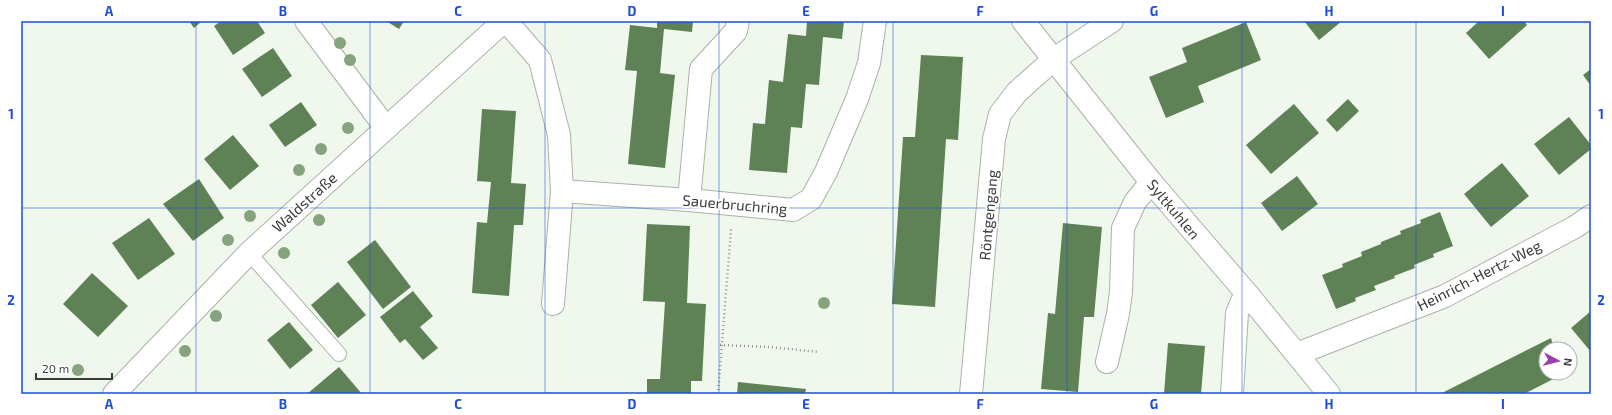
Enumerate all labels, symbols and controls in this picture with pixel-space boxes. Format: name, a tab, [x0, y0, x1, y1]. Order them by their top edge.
text: A	[105, 3, 114, 19]
text: B	[279, 3, 287, 19]
text: C	[454, 3, 462, 19]
text: D	[628, 3, 637, 19]
text: E	[802, 3, 810, 19]
text: F	[976, 3, 984, 19]
text: G	[1150, 3, 1158, 19]
text: H	[1325, 3, 1334, 19]
text: I	[1501, 3, 1505, 19]
text: 1	[8, 106, 14, 122]
text: 1	[1598, 106, 1604, 122]
street label: Waldstraße	[268, 168, 340, 236]
street label: Röntgengang	[975, 168, 1001, 261]
street label: Syltkuhlen	[1144, 175, 1204, 243]
street label: Sauerbruchring	[682, 190, 789, 218]
street label: Heinrich-Hertz-Weg	[1414, 236, 1545, 314]
text: 2	[7, 292, 15, 308]
text: 2	[1597, 292, 1605, 308]
north arrow	[1538, 341, 1578, 381]
scale bar	[36, 355, 112, 381]
text: N	[1561, 358, 1575, 367]
text: 20 m	[42, 361, 69, 375]
text: A	[105, 396, 114, 412]
text: B	[279, 396, 287, 412]
text: C	[454, 396, 462, 412]
text: D	[628, 396, 637, 412]
text: E	[802, 396, 810, 412]
text: F	[976, 396, 984, 412]
text: G	[1150, 396, 1158, 412]
text: H	[1325, 396, 1334, 412]
text: I	[1501, 396, 1505, 412]

